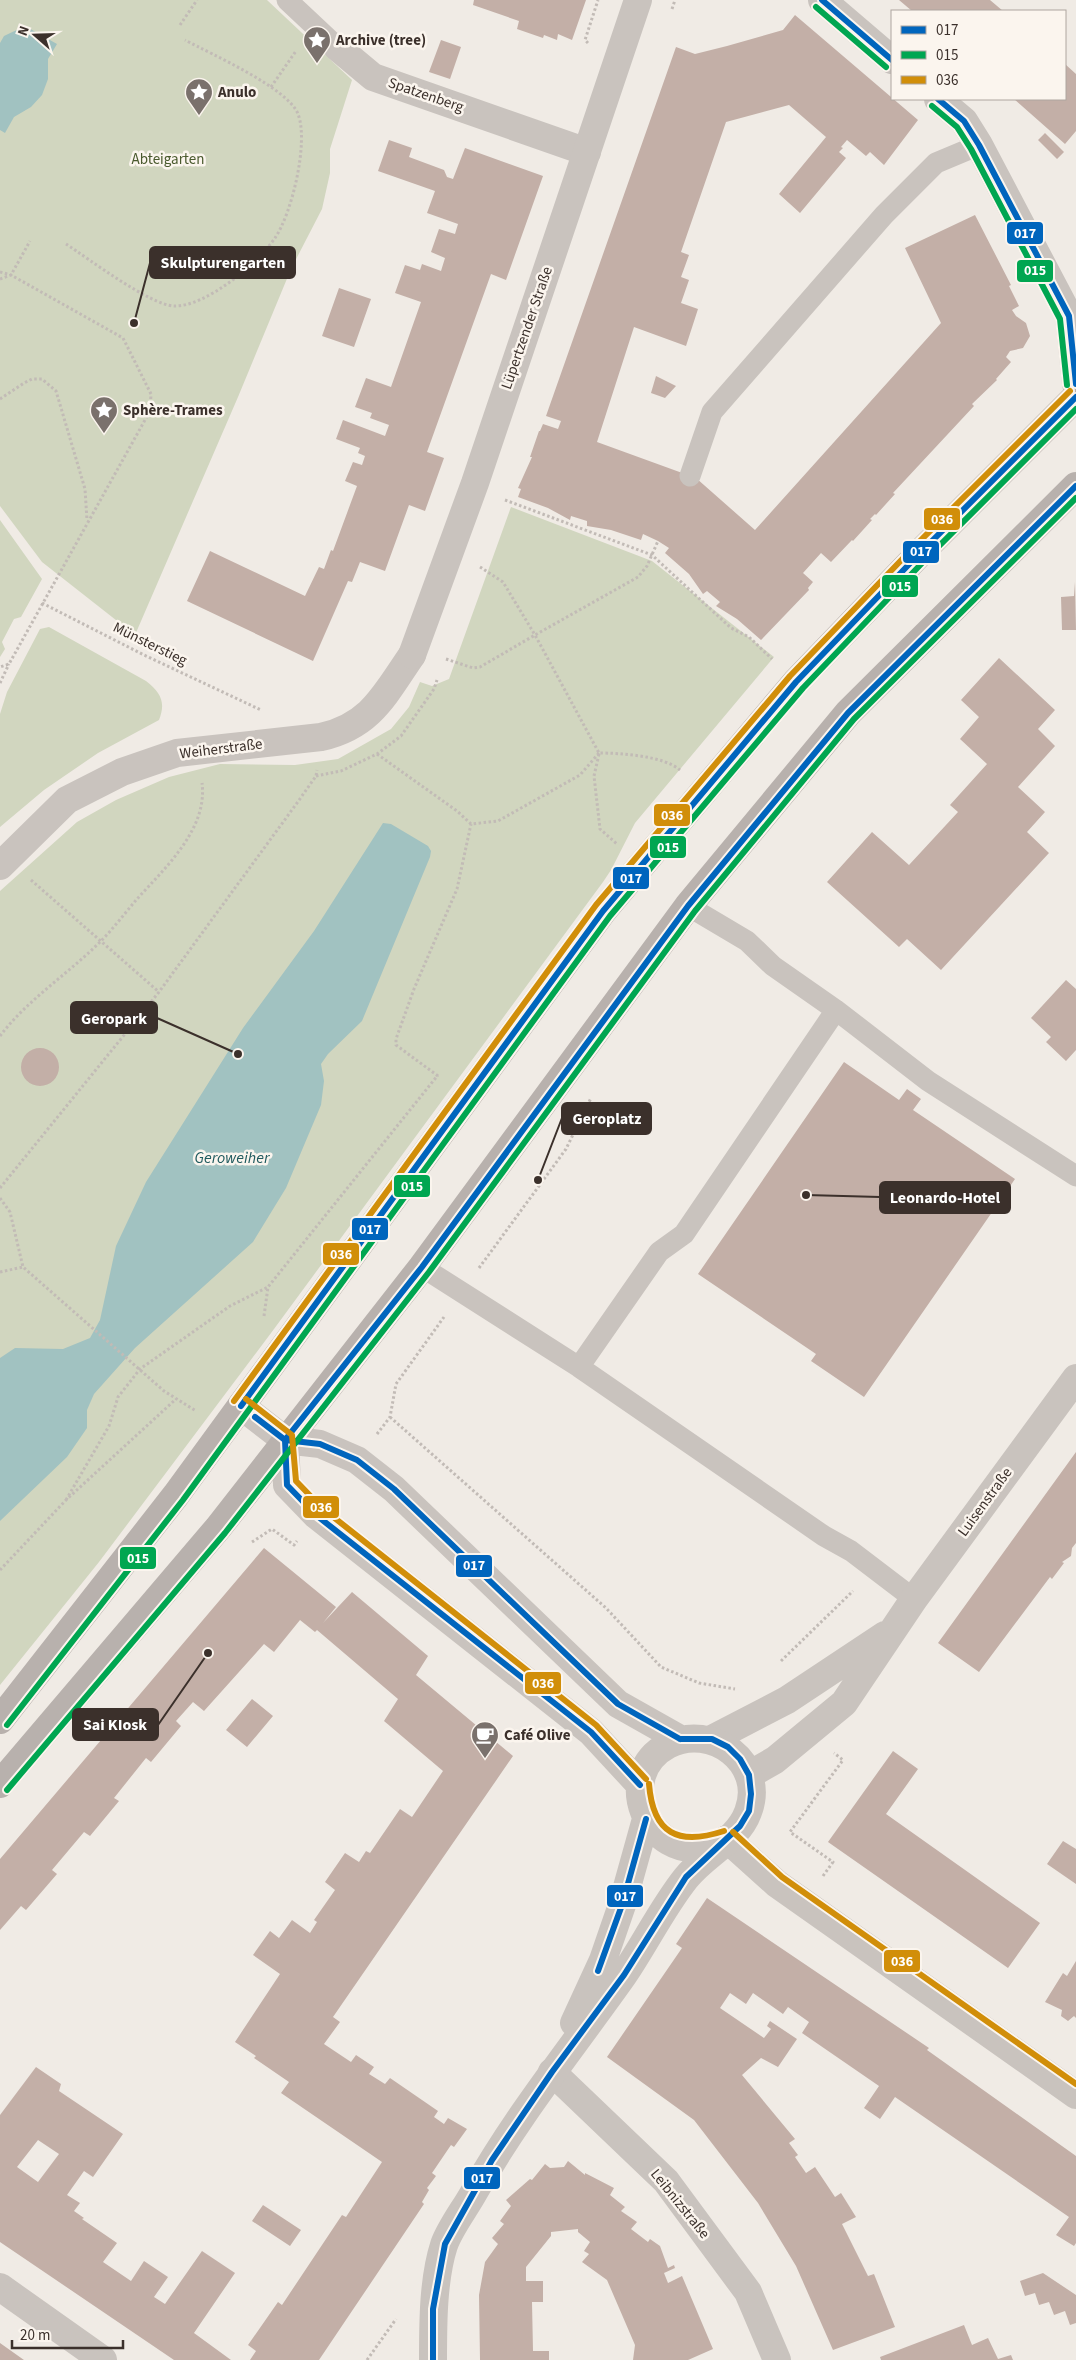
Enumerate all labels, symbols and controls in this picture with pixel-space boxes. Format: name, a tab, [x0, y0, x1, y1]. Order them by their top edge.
north arrow	[10, 10, 60, 60]
legend	[891, 10, 1066, 100]
text: 017	[936, 20, 958, 41]
text: N	[13, 23, 35, 39]
place icon: Archive (tree)	[302, 25, 332, 64]
place label: Archive (tree)	[335, 30, 426, 51]
text: 015	[936, 45, 958, 66]
text: 036	[936, 70, 958, 91]
street label: Spatzenberg	[385, 72, 467, 118]
place icon: Anulo	[184, 77, 214, 116]
place label: Anulo	[217, 82, 256, 103]
park label: Abteigarten	[132, 149, 204, 170]
line badge: 017	[1006, 221, 1044, 245]
text: 017	[1014, 224, 1036, 244]
callout: Skulpturengarten	[150, 247, 295, 278]
text: Skulpturengarten	[161, 252, 285, 274]
line badge: 015	[1016, 259, 1054, 283]
text: 015	[1024, 261, 1046, 281]
street label: Lüpertzender Straße	[496, 264, 558, 392]
place icon: Sphère-Trames	[89, 395, 119, 434]
place label: Sphère-Trames	[123, 400, 223, 421]
line badge: 036	[923, 507, 961, 531]
text: 036	[931, 510, 953, 530]
line badge: 017	[902, 540, 940, 564]
text: 017	[910, 542, 932, 562]
line badge: 015	[881, 574, 919, 598]
text: 015	[889, 577, 911, 597]
street label: Münsterstieg	[109, 617, 191, 671]
street label: Weiherstraße	[178, 734, 264, 764]
line badge: 036	[653, 803, 691, 827]
text: 036	[661, 806, 683, 826]
line badge: 015	[649, 835, 687, 859]
text: 015	[657, 838, 679, 858]
line badge: 017	[612, 866, 650, 890]
text: 017	[620, 869, 642, 889]
callout: Geropark	[71, 1002, 157, 1033]
text: Geropark	[81, 1008, 147, 1030]
callout: Geroplatz	[562, 1103, 651, 1134]
text: Geroplatz	[573, 1108, 641, 1130]
water label: Geroweiher	[195, 1147, 271, 1169]
line badge: 015	[393, 1174, 431, 1198]
text: 015	[401, 1177, 423, 1197]
callout: Leonardo-Hotel	[880, 1182, 1010, 1213]
text: Leonardo-Hotel	[890, 1187, 1001, 1209]
line badge: 017	[351, 1217, 389, 1241]
text: 017	[359, 1220, 381, 1240]
line badge: 036	[322, 1242, 360, 1266]
text: 036	[330, 1245, 352, 1265]
street label: Luisenstraße	[953, 1463, 1017, 1541]
line badge: 036	[302, 1495, 340, 1519]
text: 036	[310, 1498, 332, 1518]
line badge: 015	[119, 1546, 157, 1570]
text: 015	[127, 1549, 149, 1569]
line badge: 017	[455, 1554, 493, 1578]
text: 017	[463, 1556, 485, 1576]
line badge: 036	[524, 1671, 562, 1695]
text: 036	[532, 1674, 554, 1694]
callout: Sai KIosk	[73, 1709, 158, 1740]
text: Sai KIosk	[83, 1714, 147, 1736]
cafe icon: Café Olive	[470, 1720, 500, 1759]
place label: Café Olive	[504, 1725, 571, 1746]
line badge: 017	[606, 1884, 644, 1908]
text: 017	[614, 1887, 636, 1907]
line badge: 036	[883, 1949, 921, 1973]
text: 036	[891, 1952, 913, 1972]
street label: Leibnizstraße	[645, 2165, 715, 2243]
line badge: 017	[463, 2166, 501, 2190]
text: 017	[471, 2169, 493, 2189]
scale bar	[12, 2318, 124, 2350]
text: 20 m	[20, 2325, 50, 2346]

